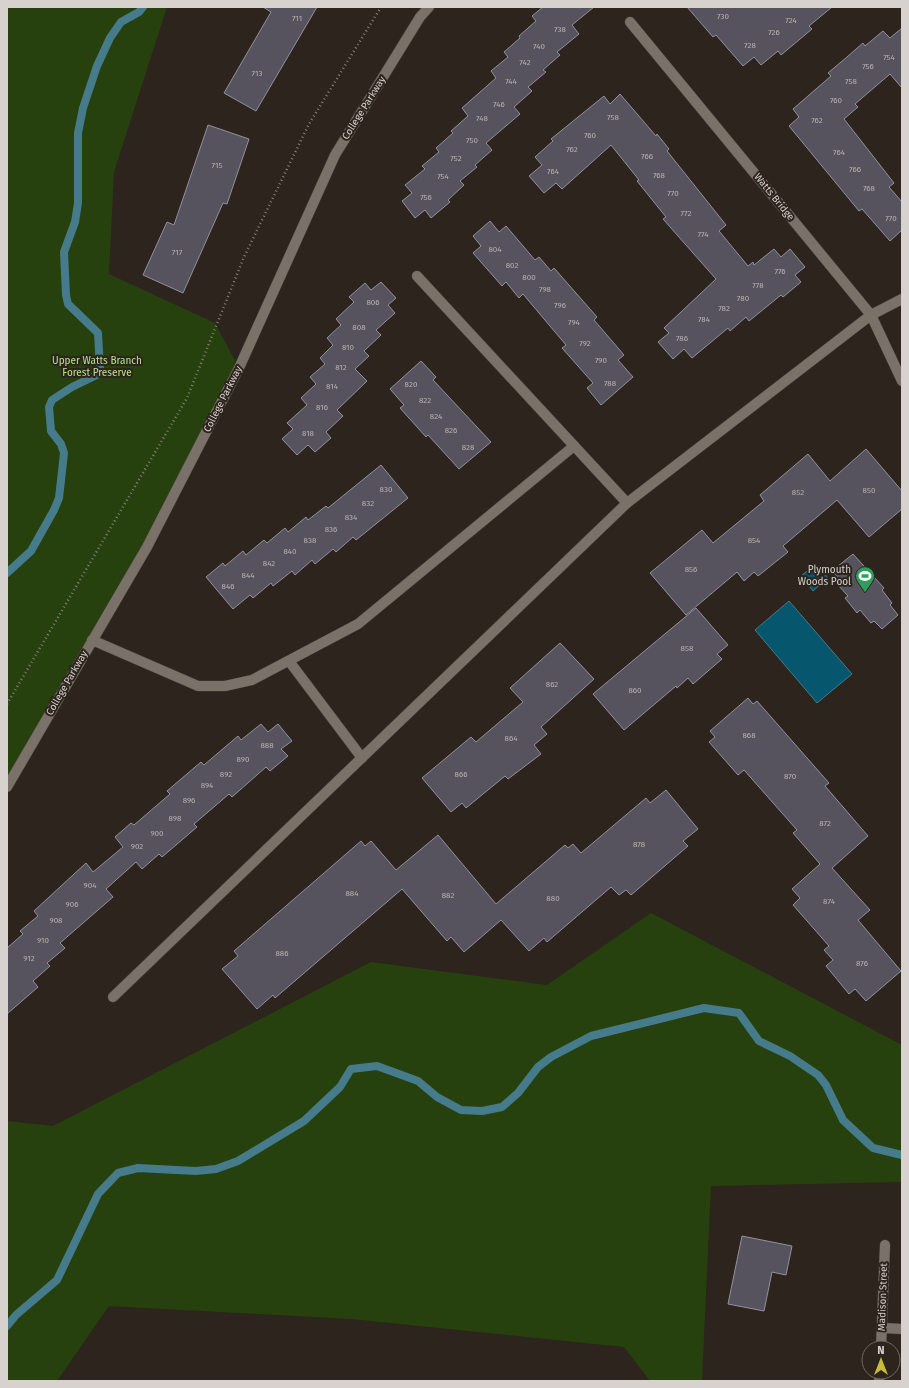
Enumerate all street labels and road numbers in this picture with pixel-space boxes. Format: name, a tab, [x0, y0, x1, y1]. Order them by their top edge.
street label: College Parkway	[340, 74, 388, 142]
street label: Watts Bridge	[751, 171, 797, 223]
street label: College Parkway	[201, 364, 245, 434]
street label: College Parkway	[44, 649, 90, 717]
street label: Madison Street	[876, 1262, 890, 1331]

